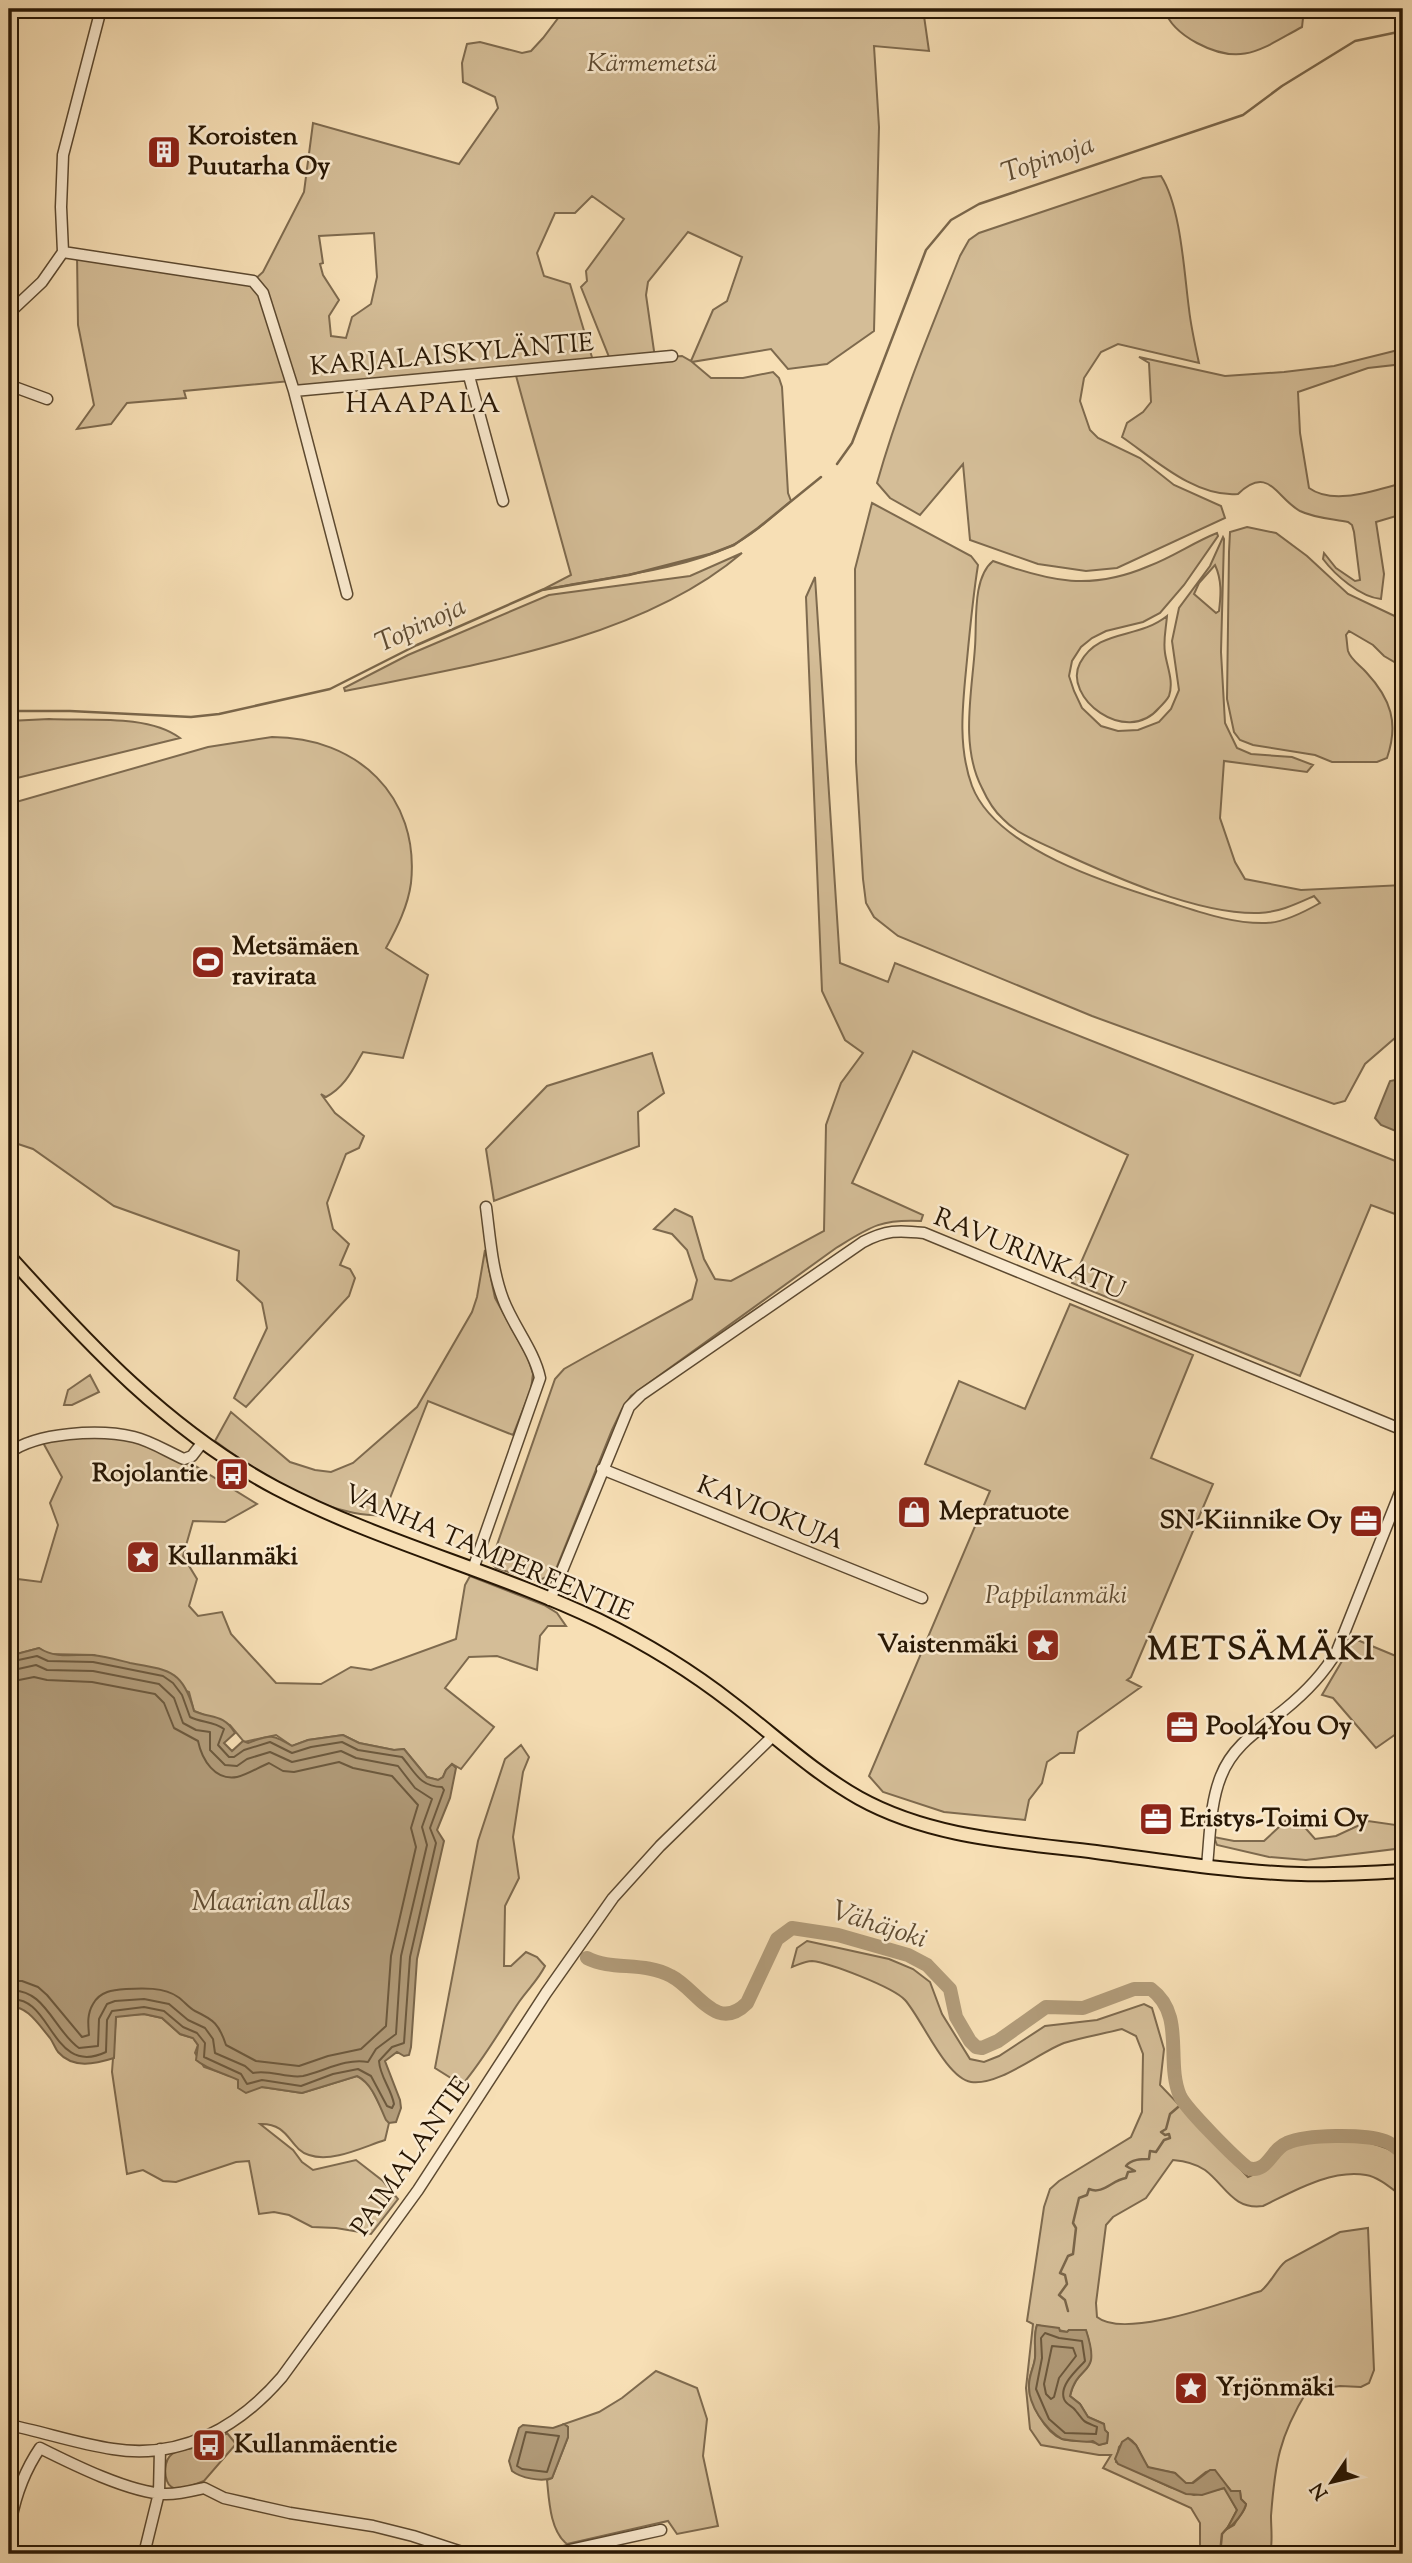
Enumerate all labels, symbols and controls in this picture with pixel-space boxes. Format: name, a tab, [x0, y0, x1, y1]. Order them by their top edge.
park label: Kärmemetsä	[587, 46, 717, 83]
place label: Koroisten Puutarha Oy	[188, 119, 330, 186]
water label: Topinoja	[996, 125, 1100, 195]
building icon: Koroisten Puutarha Oy	[145, 133, 183, 171]
street label: KARJALAISKYLÄNTIE	[309, 325, 596, 387]
district label: HAAPALA	[345, 385, 503, 425]
water label: Topinoja	[369, 588, 473, 664]
place label: Metsämäen ravirata	[232, 929, 360, 996]
sports icon: Metsämäen ravirata	[189, 943, 227, 981]
street label: RAVURINKATU	[928, 1200, 1130, 1310]
bus stop icon: Rojolantie	[213, 1455, 251, 1493]
place label: Rojolantie	[92, 1456, 208, 1493]
street label: KAVIOKUJA	[691, 1468, 849, 1560]
street label: VANHA TAMPEREENTIE	[338, 1476, 639, 1632]
shop icon: Mepratuote	[895, 1493, 933, 1531]
place label: Mepratuote	[939, 1494, 1069, 1531]
office icon: SN-Kiinnike Oy	[1347, 1502, 1385, 1540]
place label: SN-Kiinnike Oy	[1159, 1503, 1342, 1540]
place icon: Kullanmäki	[124, 1538, 162, 1576]
place label: Kullanmäki	[168, 1539, 298, 1576]
park label: Pappilanmäki	[985, 1578, 1127, 1615]
place icon: Vaistenmäki	[1024, 1626, 1062, 1664]
place label: Vaistenmäki	[878, 1627, 1019, 1664]
district label: METSÄMÄKI	[1148, 1627, 1376, 1675]
office icon: Pool4You Oy	[1163, 1708, 1201, 1746]
place label: Pool4You Oy	[1206, 1709, 1352, 1746]
office icon: Eristys-Toimi Oy	[1137, 1800, 1175, 1838]
place label: Eristys-Toimi Oy	[1180, 1801, 1369, 1838]
water label: Maarian allas	[192, 1883, 350, 1923]
water label: Vähäjoki	[826, 1892, 932, 1960]
street label: PAIMALANTIE	[343, 2070, 481, 2244]
place icon: Yrjönmäki	[1172, 2369, 1210, 2407]
place label: Yrjönmäki	[1216, 2370, 1335, 2407]
bus stop icon: Kullanmäentie	[190, 2426, 228, 2464]
place label: Kullanmäentie	[234, 2427, 397, 2464]
north arrow	[1296, 2448, 1366, 2518]
text: N	[1305, 2476, 1336, 2504]

